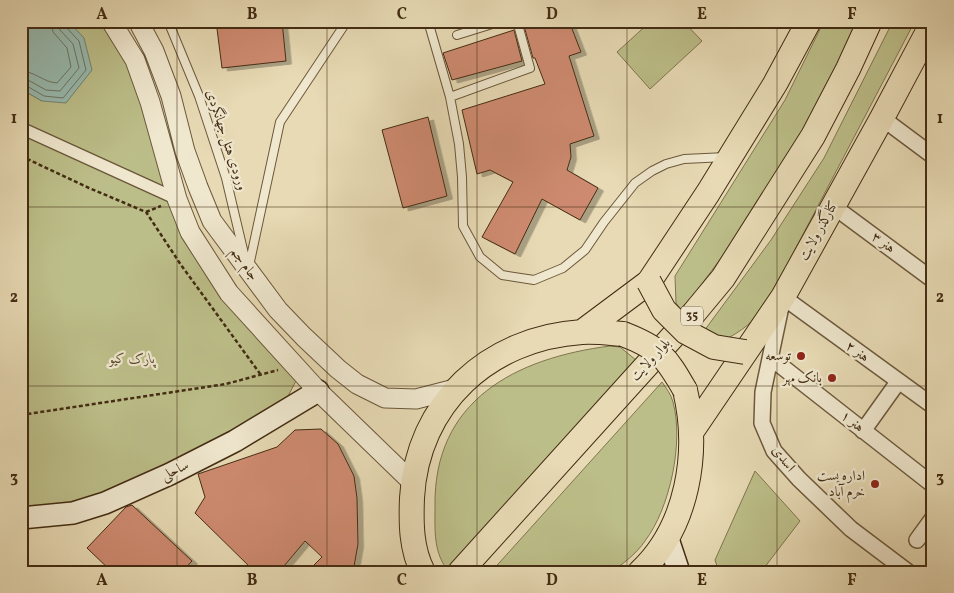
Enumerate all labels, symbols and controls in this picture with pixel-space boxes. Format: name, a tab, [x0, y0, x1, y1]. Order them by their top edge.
text: A	[96, 4, 108, 26]
text: B	[247, 4, 258, 26]
text: C	[397, 4, 407, 26]
text: D	[546, 4, 558, 26]
text: E	[697, 4, 707, 26]
text: F	[847, 4, 857, 26]
street label: ورودی هتل جهانگردی	[201, 87, 251, 193]
text: 1	[11, 108, 17, 130]
text: 1	[937, 108, 943, 130]
street label: کنارگذر ولایت	[793, 197, 843, 264]
street label: هنر ۳	[867, 228, 899, 258]
street label: جام جم	[223, 243, 263, 286]
text: 2	[10, 287, 18, 309]
text: 2	[936, 287, 944, 309]
road number: 35	[681, 306, 703, 326]
street label: بلوار ولایت	[627, 334, 676, 386]
street label: هنر ۲	[841, 337, 873, 367]
place label: توسعه	[765, 347, 791, 366]
park label: پارک کیو	[108, 350, 156, 369]
marker: توسعه	[795, 350, 807, 362]
place label: بانک مهر	[781, 369, 822, 388]
marker: بانک مهر	[826, 372, 838, 384]
street label: هنر ۱	[836, 407, 868, 437]
street label: اسدی	[767, 442, 799, 476]
street label: ساحلی	[158, 456, 192, 486]
text: 3	[10, 467, 18, 489]
place label: اداره پست خرم آباد	[817, 467, 865, 504]
text: 3	[936, 467, 944, 489]
marker: اداره پست خرم آباد	[869, 478, 881, 490]
text: A	[96, 570, 108, 592]
text: B	[247, 570, 258, 592]
text: C	[397, 570, 407, 592]
text: D	[546, 570, 558, 592]
text: E	[697, 570, 707, 592]
text: F	[847, 570, 857, 592]

